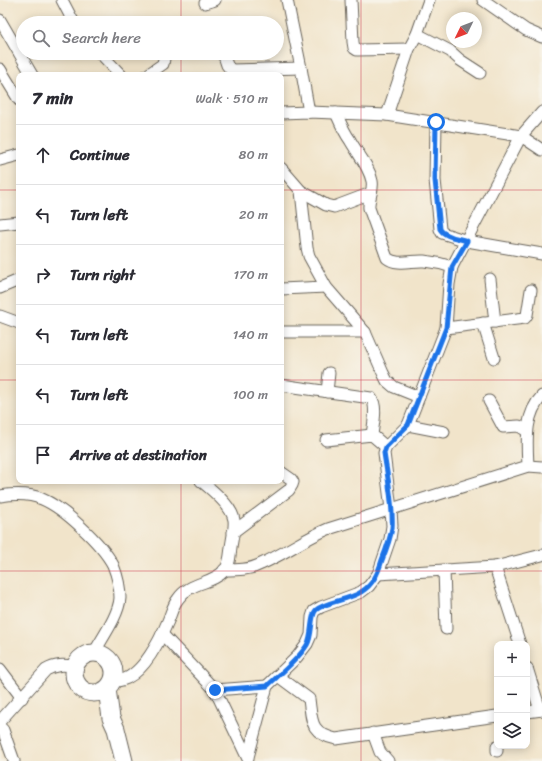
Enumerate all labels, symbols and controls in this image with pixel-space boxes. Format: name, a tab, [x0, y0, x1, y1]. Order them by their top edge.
north arrow	[446, 12, 482, 48]
search box	[16, 16, 284, 60]
text: Search here	[62, 25, 141, 51]
icon: search	[30, 27, 52, 49]
text: 7 min	[32, 83, 73, 113]
text: Walk · 510 m	[195, 87, 268, 110]
route start	[427, 113, 445, 131]
text: Continue	[70, 142, 130, 168]
text: 80 m	[239, 143, 268, 166]
icon: ahead	[32, 144, 54, 166]
text: Turn left	[70, 202, 128, 228]
text: 20 m	[239, 203, 268, 226]
icon: left	[32, 204, 54, 226]
text: Turn right	[70, 262, 135, 288]
text: 170 m	[233, 263, 268, 286]
icon: right	[32, 264, 54, 286]
text: Turn left	[70, 322, 128, 348]
text: 140 m	[233, 323, 268, 346]
icon: left	[32, 324, 54, 346]
text: Turn left	[70, 382, 128, 408]
text: 100 m	[233, 383, 268, 406]
icon: left	[32, 384, 54, 406]
text: Arrive at destination	[70, 442, 207, 468]
icon: arrive	[32, 444, 54, 466]
map controls	[494, 641, 530, 749]
button: +	[494, 641, 530, 677]
button: −	[494, 677, 530, 713]
route end	[206, 681, 224, 699]
button: layers	[494, 713, 530, 749]

